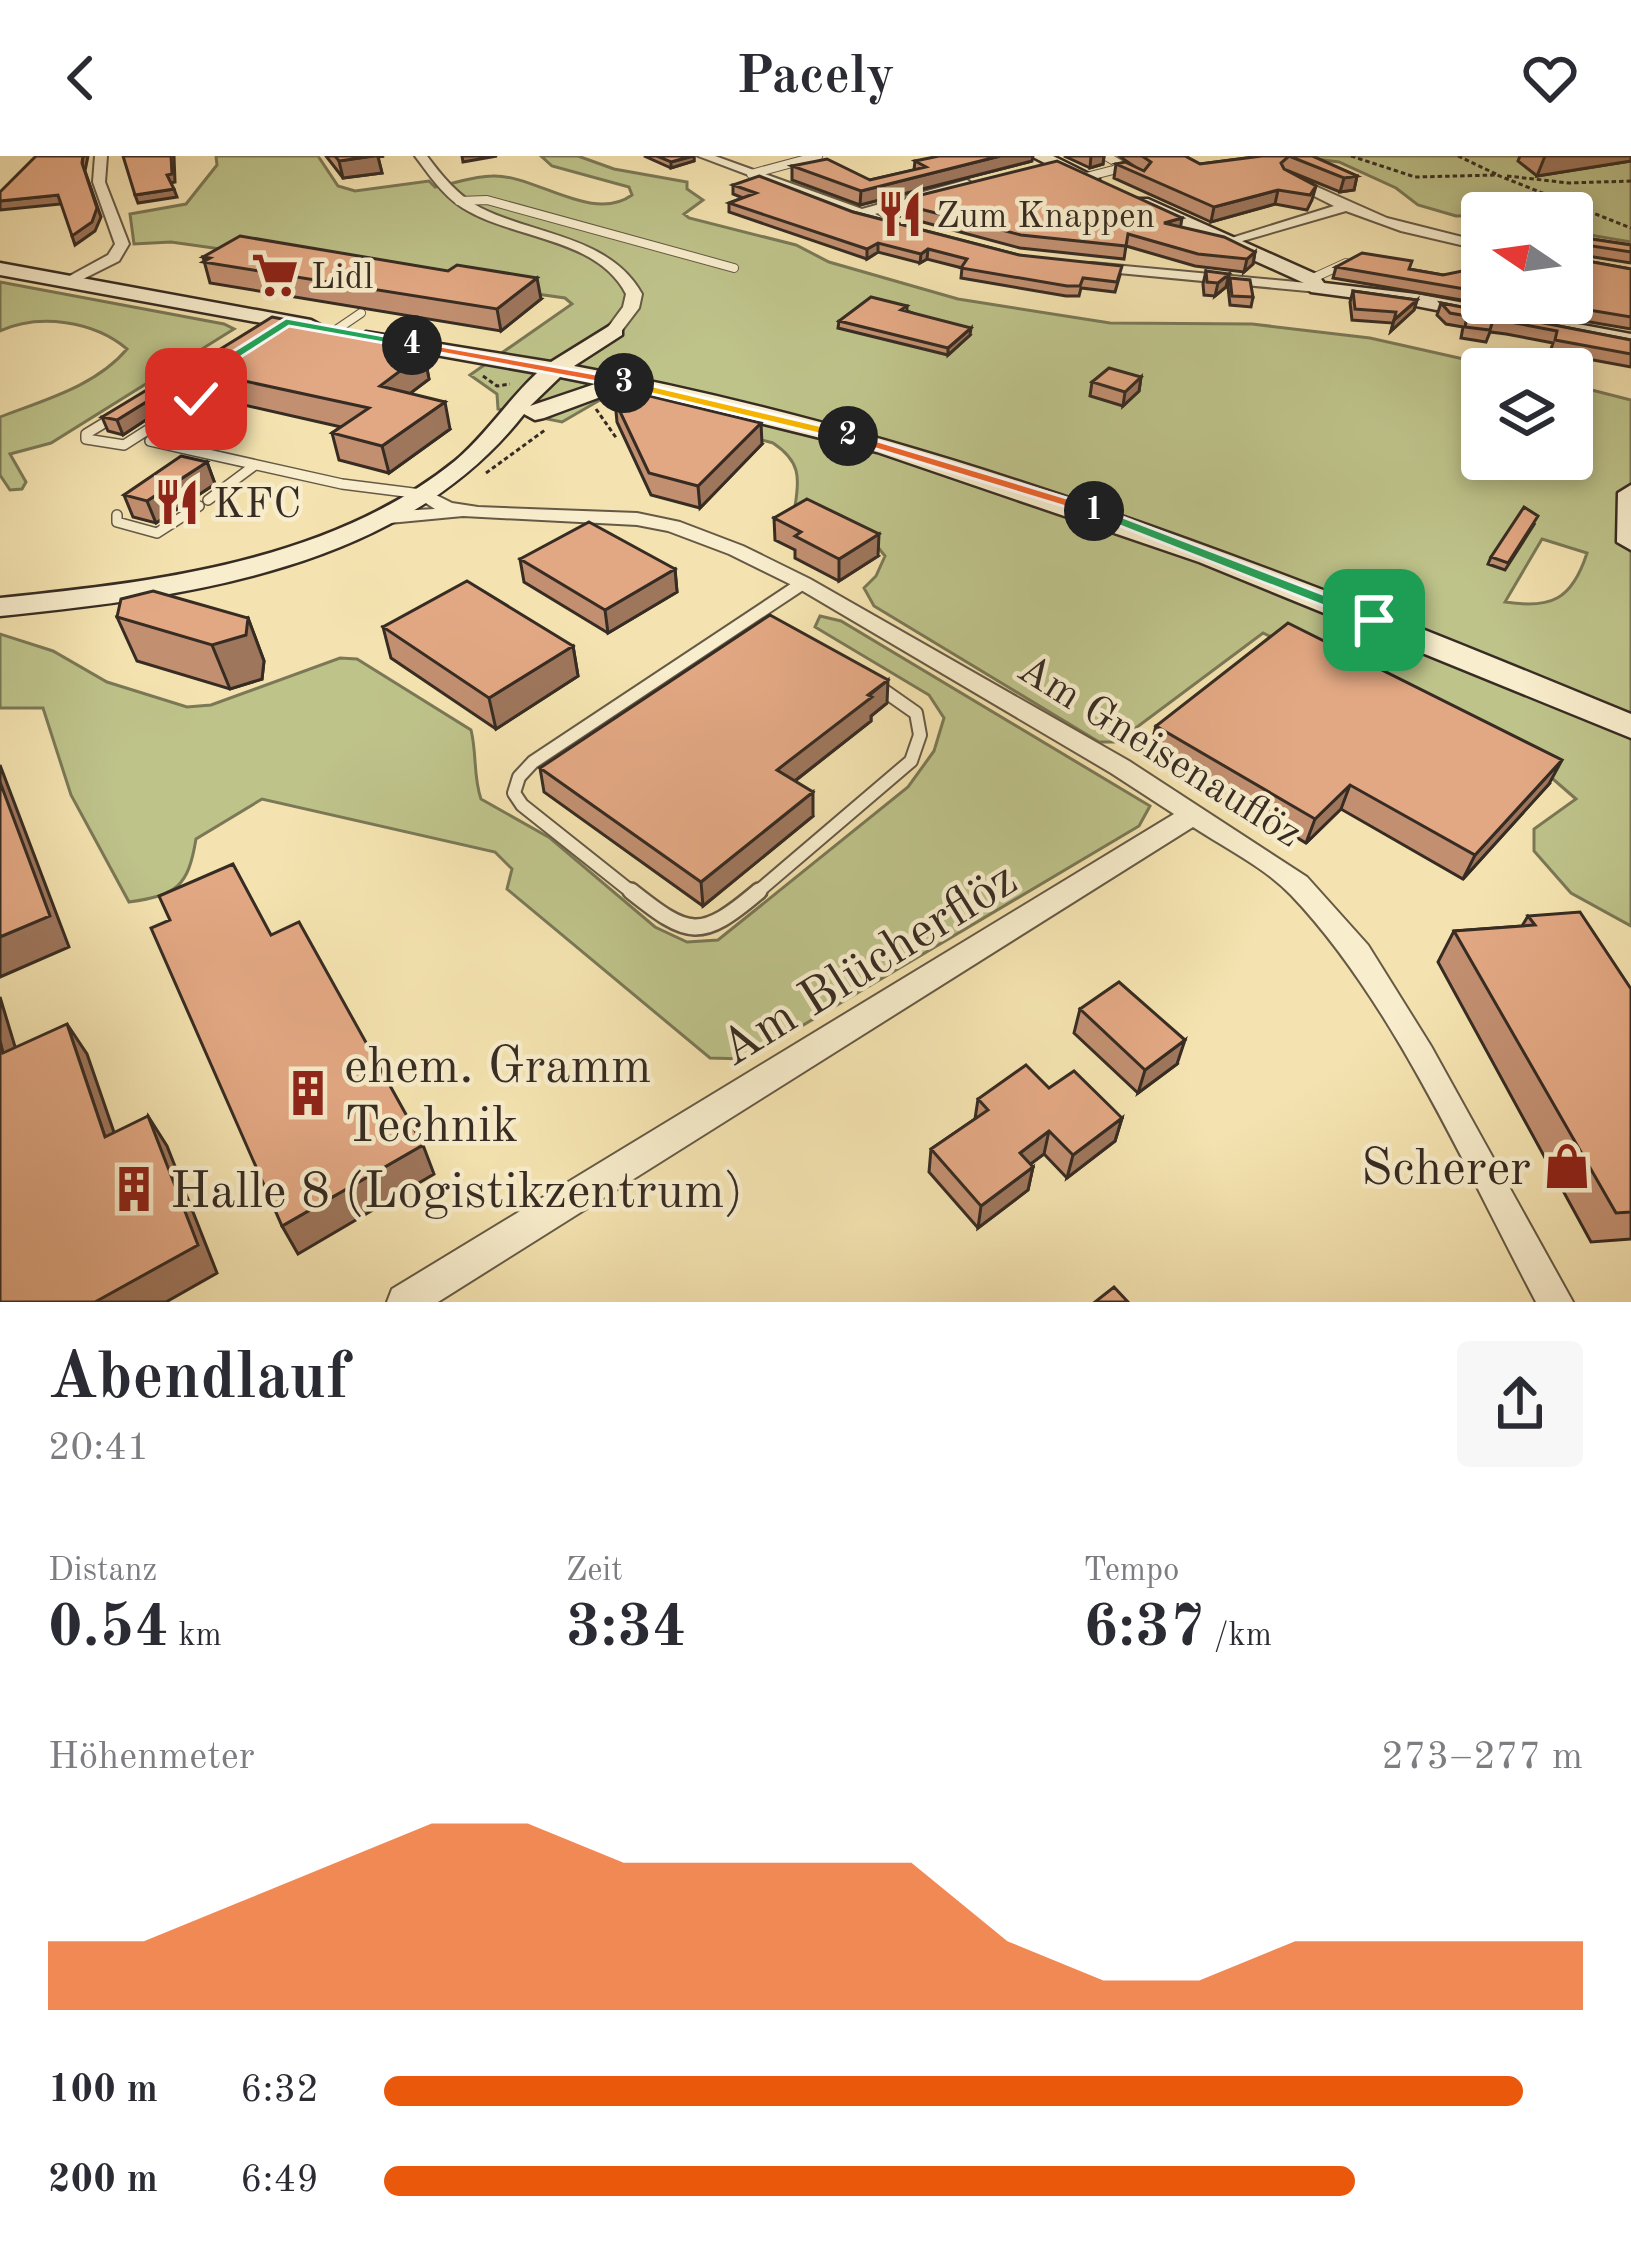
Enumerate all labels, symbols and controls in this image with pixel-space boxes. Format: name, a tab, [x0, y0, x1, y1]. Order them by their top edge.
icon: back	[48, 45, 114, 111]
icon: heart	[1517, 45, 1583, 111]
text: Pacely	[736, 51, 895, 105]
restaurant icon: Zum Knappen	[875, 189, 925, 239]
north arrow	[1461, 192, 1593, 324]
map controls	[1461, 192, 1593, 480]
place label: Zum Knappen	[936, 200, 1155, 236]
supermarket icon: Lidl	[250, 250, 300, 300]
place label: Lidl	[311, 261, 373, 297]
pin: 4	[382, 315, 442, 375]
text: 4	[402, 328, 422, 361]
pin	[145, 348, 247, 450]
button: layers	[1461, 348, 1593, 480]
pin: 3	[594, 353, 654, 413]
icon: check	[163, 366, 229, 432]
text: 3	[614, 366, 634, 399]
pin: 2	[818, 406, 878, 466]
text: 2	[838, 419, 858, 452]
restaurant icon: KFC	[152, 477, 202, 527]
pin: 1	[1064, 481, 1124, 541]
place label: KFC	[213, 485, 301, 527]
text: 1	[1084, 494, 1104, 527]
pin	[1323, 569, 1425, 671]
icon: arrive	[1341, 587, 1407, 653]
street label: Am Gneisenauflöz	[1010, 648, 1308, 857]
street label: Am Blücherflöz	[712, 854, 1027, 1077]
place label: ehem. Gramm Technik	[344, 1043, 652, 1153]
building icon: ehem. Gramm Technik	[283, 1068, 333, 1118]
shop icon: Scherer	[1542, 1141, 1592, 1191]
place label: Scherer	[1361, 1145, 1531, 1196]
building icon: Halle 8 (Logistikzentrum)	[109, 1164, 159, 1214]
place label: Halle 8 (Logistikzentrum)	[170, 1168, 743, 1219]
button: share	[1457, 1341, 1583, 1467]
text: Abendlauf	[48, 1347, 349, 1413]
text: 20:41	[48, 1429, 149, 1468]
text: Distanz	[48, 1555, 157, 1588]
text: Zeit	[566, 1555, 623, 1588]
text: Tempo	[1083, 1555, 1180, 1588]
text: 0.54	[48, 1599, 169, 1659]
text: 3:34	[566, 1599, 687, 1659]
text: 6:37	[1083, 1599, 1205, 1659]
text: km	[169, 1620, 222, 1653]
text: /km	[1205, 1620, 1272, 1653]
text: Höhenmeter	[48, 1738, 255, 1777]
text: 273–277 m	[1381, 1738, 1583, 1777]
text: 100 m	[48, 2071, 158, 2110]
text: 6:32	[240, 2071, 319, 2110]
text: 200 m	[48, 2161, 158, 2200]
text: 6:49	[240, 2161, 319, 2200]

